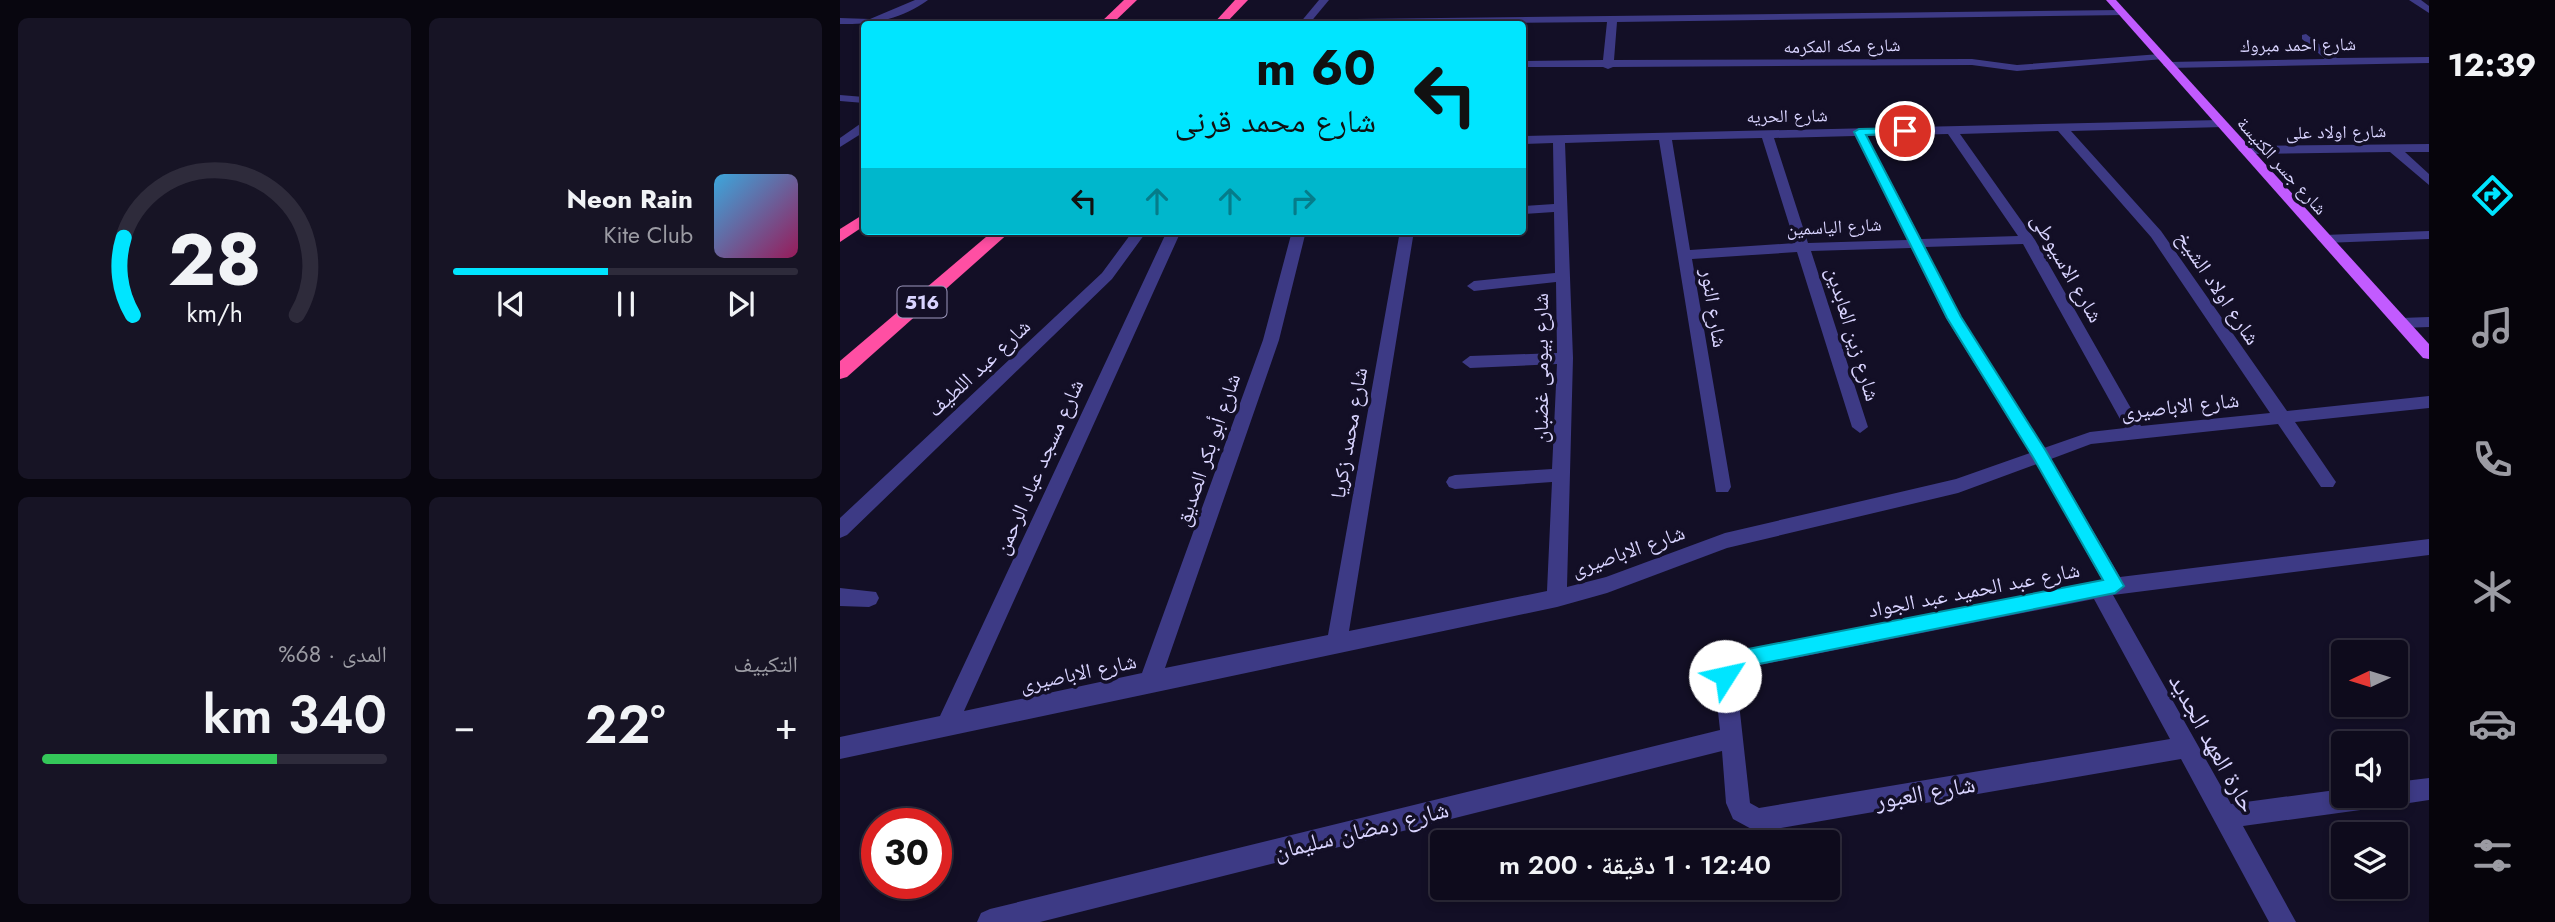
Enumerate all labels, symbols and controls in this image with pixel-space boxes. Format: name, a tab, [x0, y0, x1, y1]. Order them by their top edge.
street label: شارع احمد مبروك	[2240, 31, 2356, 59]
street label: شارع مكه المكرمه	[1783, 32, 1901, 60]
text: 60 m	[1256, 33, 1376, 103]
text: 12:39	[2448, 42, 2536, 88]
icon: left	[1400, 49, 1491, 140]
text: شارع محمد قرنى	[1175, 98, 1376, 144]
pin	[1875, 101, 1935, 161]
street label: شارع الحريه	[1746, 102, 1828, 130]
street label: شارع جسر الكنيسة	[2231, 111, 2333, 221]
icon: arrive	[1886, 112, 1924, 150]
street label: شارع اولاد على	[2286, 118, 2386, 146]
icon: directions	[2468, 171, 2517, 220]
text: Neon Rain	[566, 180, 693, 218]
icon: left	[1065, 182, 1103, 220]
icon: ahead	[1138, 182, 1176, 220]
icon: ahead	[1211, 182, 1249, 220]
icon: right	[1284, 182, 1322, 220]
text: 28	[168, 207, 261, 312]
street label: شارع الاسيوطى	[2024, 208, 2110, 328]
street label: شارع الياسمين	[1786, 212, 1882, 242]
text: Kite Club	[604, 218, 693, 252]
street label: شارع اولاد الشيخ	[2169, 225, 2267, 351]
street label: شارع زين العابدين	[1818, 263, 1888, 405]
street label: شارع النور	[1693, 265, 1735, 350]
icon: previous	[492, 285, 530, 323]
icon: pause	[607, 285, 645, 323]
icon: next	[722, 285, 760, 323]
road number: 516	[897, 286, 946, 318]
street label: شارع بيومى غضبان	[1526, 293, 1556, 443]
text: km/h	[186, 295, 243, 331]
icon: music	[2468, 303, 2517, 352]
street label: شارع عبد اللطيف	[921, 312, 1037, 424]
street label: شارع محمد زكريا	[1323, 365, 1375, 501]
street label: شارع أبو بكر الصديق	[1168, 370, 1248, 530]
street label: شارع مسجد عباد الرحمن	[987, 374, 1091, 560]
street label: شارع الاباصيرى	[2119, 385, 2241, 427]
icon: phone	[2468, 435, 2517, 484]
street label: شارع الاباصيرى	[1567, 517, 1689, 585]
street label: شارع عبد الحميد عبد الجواد	[1866, 555, 2082, 625]
icon: climate	[2468, 567, 2517, 616]
text: المدى · 68%	[278, 637, 387, 671]
position arrow	[1688, 639, 1762, 713]
north arrow	[2331, 640, 2408, 718]
map controls	[2331, 640, 2408, 899]
street label: شارع الاباصيرى	[1017, 646, 1139, 700]
text: التكييف	[733, 647, 798, 681]
street label: حارة العهد الجديد	[2160, 667, 2266, 819]
text: 340 km	[203, 677, 387, 753]
text: 22°	[585, 687, 665, 763]
text: −	[453, 698, 475, 753]
text: +	[775, 698, 798, 753]
icon: car	[2468, 699, 2517, 748]
button: sound	[2331, 731, 2408, 808]
street label: شارع العبور	[1871, 766, 1978, 818]
street label: شارع رمضان سليمان	[1270, 791, 1452, 869]
speed limit sign: 30	[861, 808, 952, 899]
button: layers	[2331, 822, 2408, 899]
icon: filters	[2468, 831, 2517, 880]
text: 12:40 · 1 دقيقة · 200 m	[1499, 846, 1771, 884]

